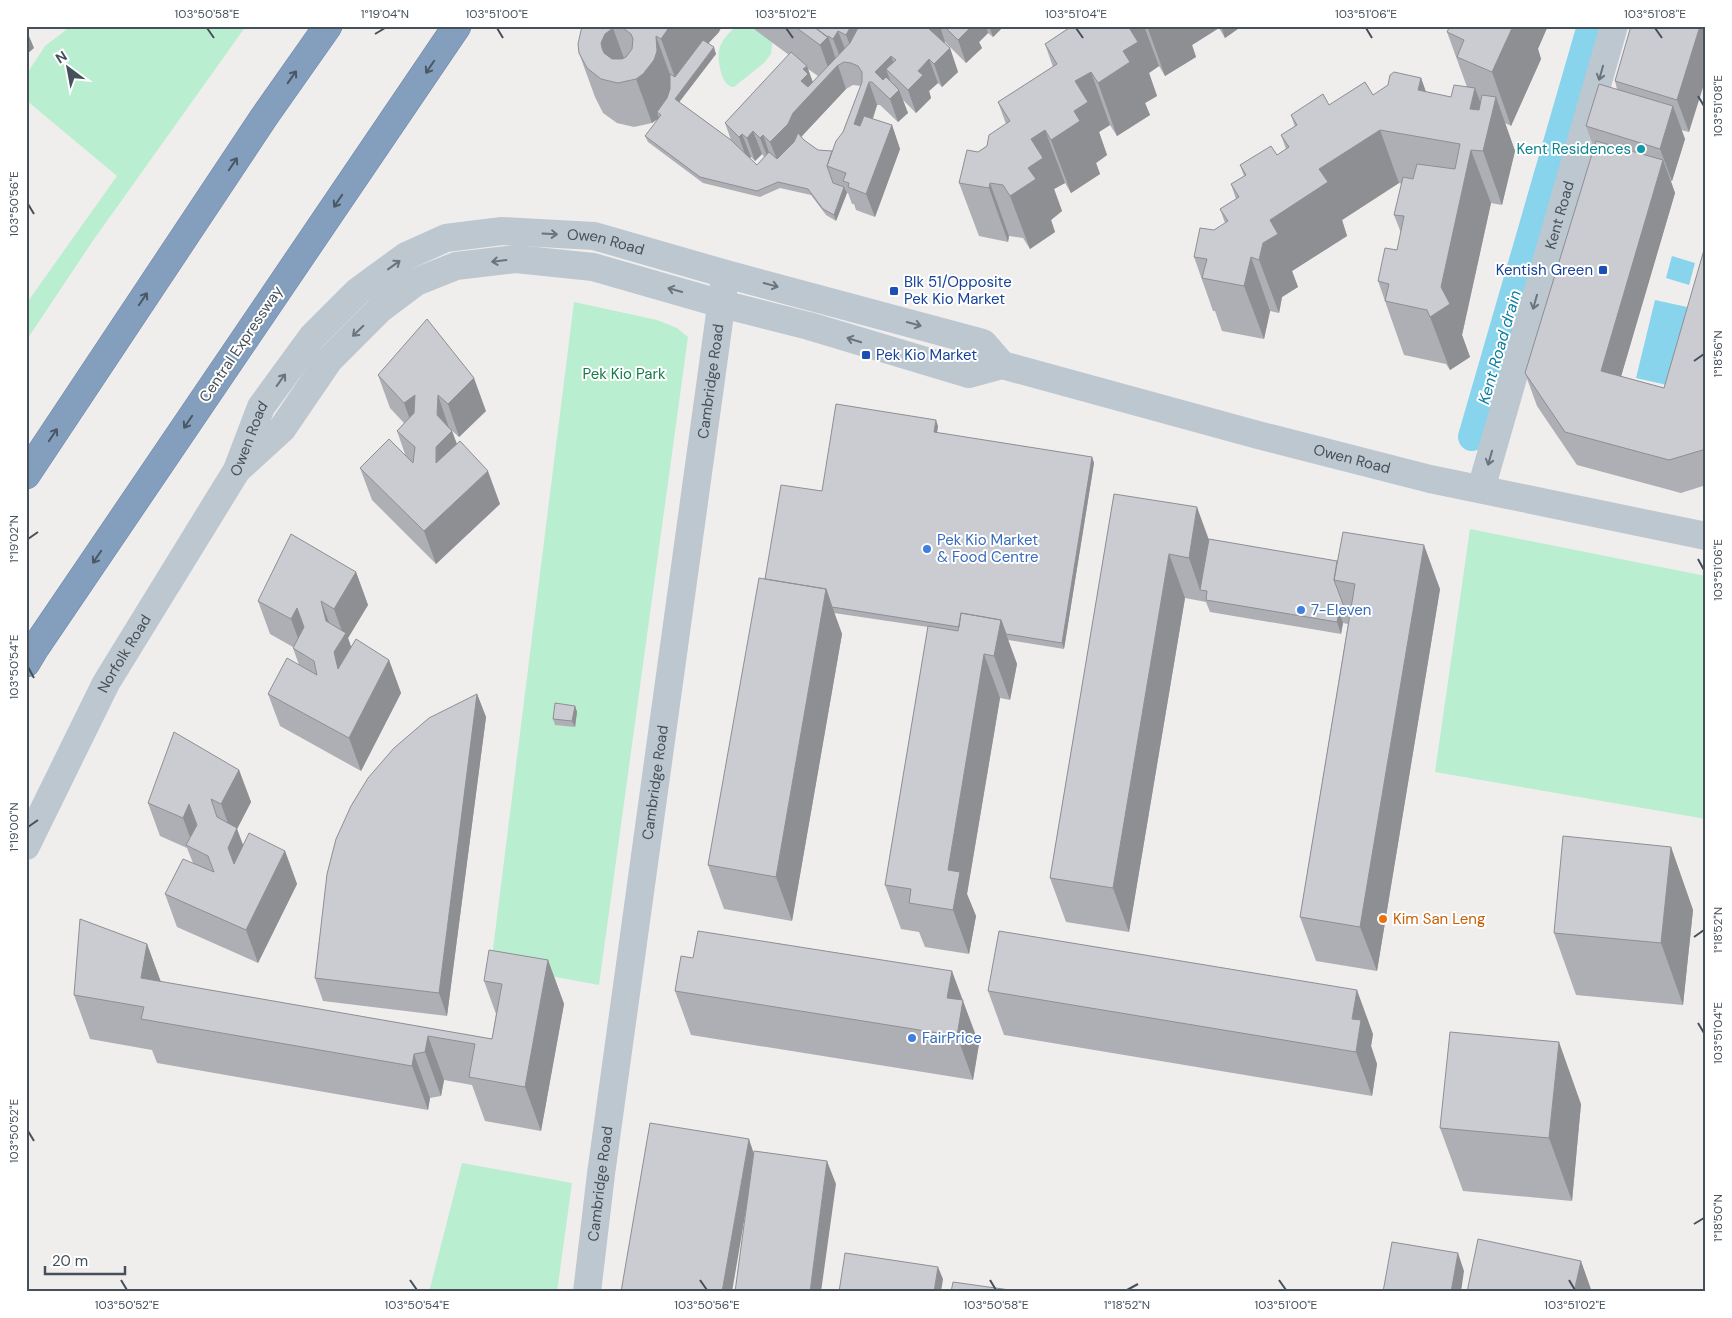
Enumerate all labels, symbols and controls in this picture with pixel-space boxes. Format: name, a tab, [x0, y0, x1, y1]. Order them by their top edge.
text: 103°50'58"E	[174, 6, 240, 22]
text: 1°19'04"N	[361, 6, 409, 22]
text: 103°51'00"E	[466, 6, 529, 22]
text: 103°51'02"E	[755, 6, 817, 22]
text: 103°51'04"E	[1045, 6, 1107, 22]
text: 103°51'06"E	[1335, 6, 1397, 22]
text: 103°51'08"E	[1624, 6, 1686, 22]
north arrow	[42, 42, 92, 92]
text: N	[52, 47, 70, 67]
one-way arrow	[424, 59, 434, 73]
one-way arrow	[1595, 65, 1605, 81]
one-way arrow	[287, 70, 297, 84]
text: 103°51'08"E	[1710, 75, 1726, 137]
place label: Kent Residences	[1516, 139, 1631, 159]
marker: Kent Residences	[1635, 143, 1647, 155]
one-way arrow	[228, 157, 238, 171]
text: 103°50'56"E	[6, 171, 22, 237]
street label: Kent Road	[1540, 179, 1579, 252]
one-way arrow	[333, 194, 343, 208]
street label: Owen Road	[566, 225, 647, 260]
one-way arrow	[541, 229, 557, 238]
one-way arrow	[491, 256, 507, 266]
one-way arrow	[387, 260, 401, 270]
place label: Kentish Green	[1496, 260, 1593, 280]
marker: Kentish Green	[1597, 264, 1609, 276]
place label: Blk 51/Opposite Pek Kio Market	[904, 272, 1012, 309]
street label: Central Expressway	[195, 281, 288, 406]
one-way arrow	[763, 281, 779, 291]
one-way arrow	[667, 285, 683, 295]
marker: Blk 51/Opposite Pek Kio Market	[888, 285, 900, 297]
water label: Kent Road drain	[1473, 288, 1526, 407]
one-way arrow	[138, 293, 148, 307]
one-way arrow	[1530, 294, 1540, 310]
one-way arrow	[905, 320, 921, 330]
street label: Cambridge Road	[693, 323, 729, 440]
one-way arrow	[351, 325, 364, 337]
text: 1°18'56"N	[1710, 330, 1726, 378]
one-way arrow	[847, 334, 863, 344]
place label: Pek Kio Market	[876, 345, 977, 365]
marker: Pek Kio Market	[860, 349, 872, 361]
park label: Pek Kio Park	[582, 364, 666, 384]
one-way arrow	[276, 373, 286, 387]
street label: Owen Road	[225, 397, 272, 480]
one-way arrow	[183, 415, 193, 429]
one-way arrow	[48, 428, 58, 442]
street label: Owen Road	[1311, 440, 1393, 479]
one-way arrow	[1485, 450, 1494, 466]
text: 1°19'02"N	[6, 515, 22, 563]
place label: Pek Kio Market & Food Centre	[937, 530, 1038, 567]
text: 103°51'06"E	[1710, 539, 1726, 601]
marker: Pek Kio Market & Food Centre	[921, 543, 933, 555]
one-way arrow	[92, 550, 102, 564]
place label: 7-Eleven	[1311, 600, 1371, 620]
marker: 7-Eleven	[1295, 604, 1307, 616]
street label: Norfolk Road	[93, 611, 156, 696]
text: 103°50'54"E	[6, 634, 22, 700]
street label: Cambridge Road	[637, 724, 673, 841]
text: 1°19'00"N	[6, 802, 22, 852]
text: 1°18'52"N	[1710, 907, 1726, 953]
place label: Kim San Leng	[1393, 909, 1485, 929]
marker: Kim San Leng	[1377, 913, 1389, 925]
text: 103°51'04"E	[1710, 1002, 1726, 1064]
place label: FairPrice	[922, 1028, 982, 1048]
marker: FairPrice	[906, 1032, 918, 1044]
text: 103°50'52"E	[6, 1099, 22, 1163]
street label: Cambridge Road	[583, 1125, 617, 1242]
text: 1°18'50"N	[1710, 1194, 1726, 1242]
scale bar	[45, 1243, 125, 1275]
text: 20 m	[52, 1251, 88, 1271]
text: 103°50'52"E	[95, 1297, 159, 1313]
text: 103°50'54"E	[384, 1297, 450, 1313]
text: 103°50'56"E	[674, 1297, 740, 1313]
text: 103°50'58"E	[963, 1297, 1029, 1313]
text: 1°18'52"N	[1104, 1297, 1150, 1313]
text: 103°51'00"E	[1255, 1297, 1318, 1313]
text: 103°51'02"E	[1544, 1297, 1606, 1313]

